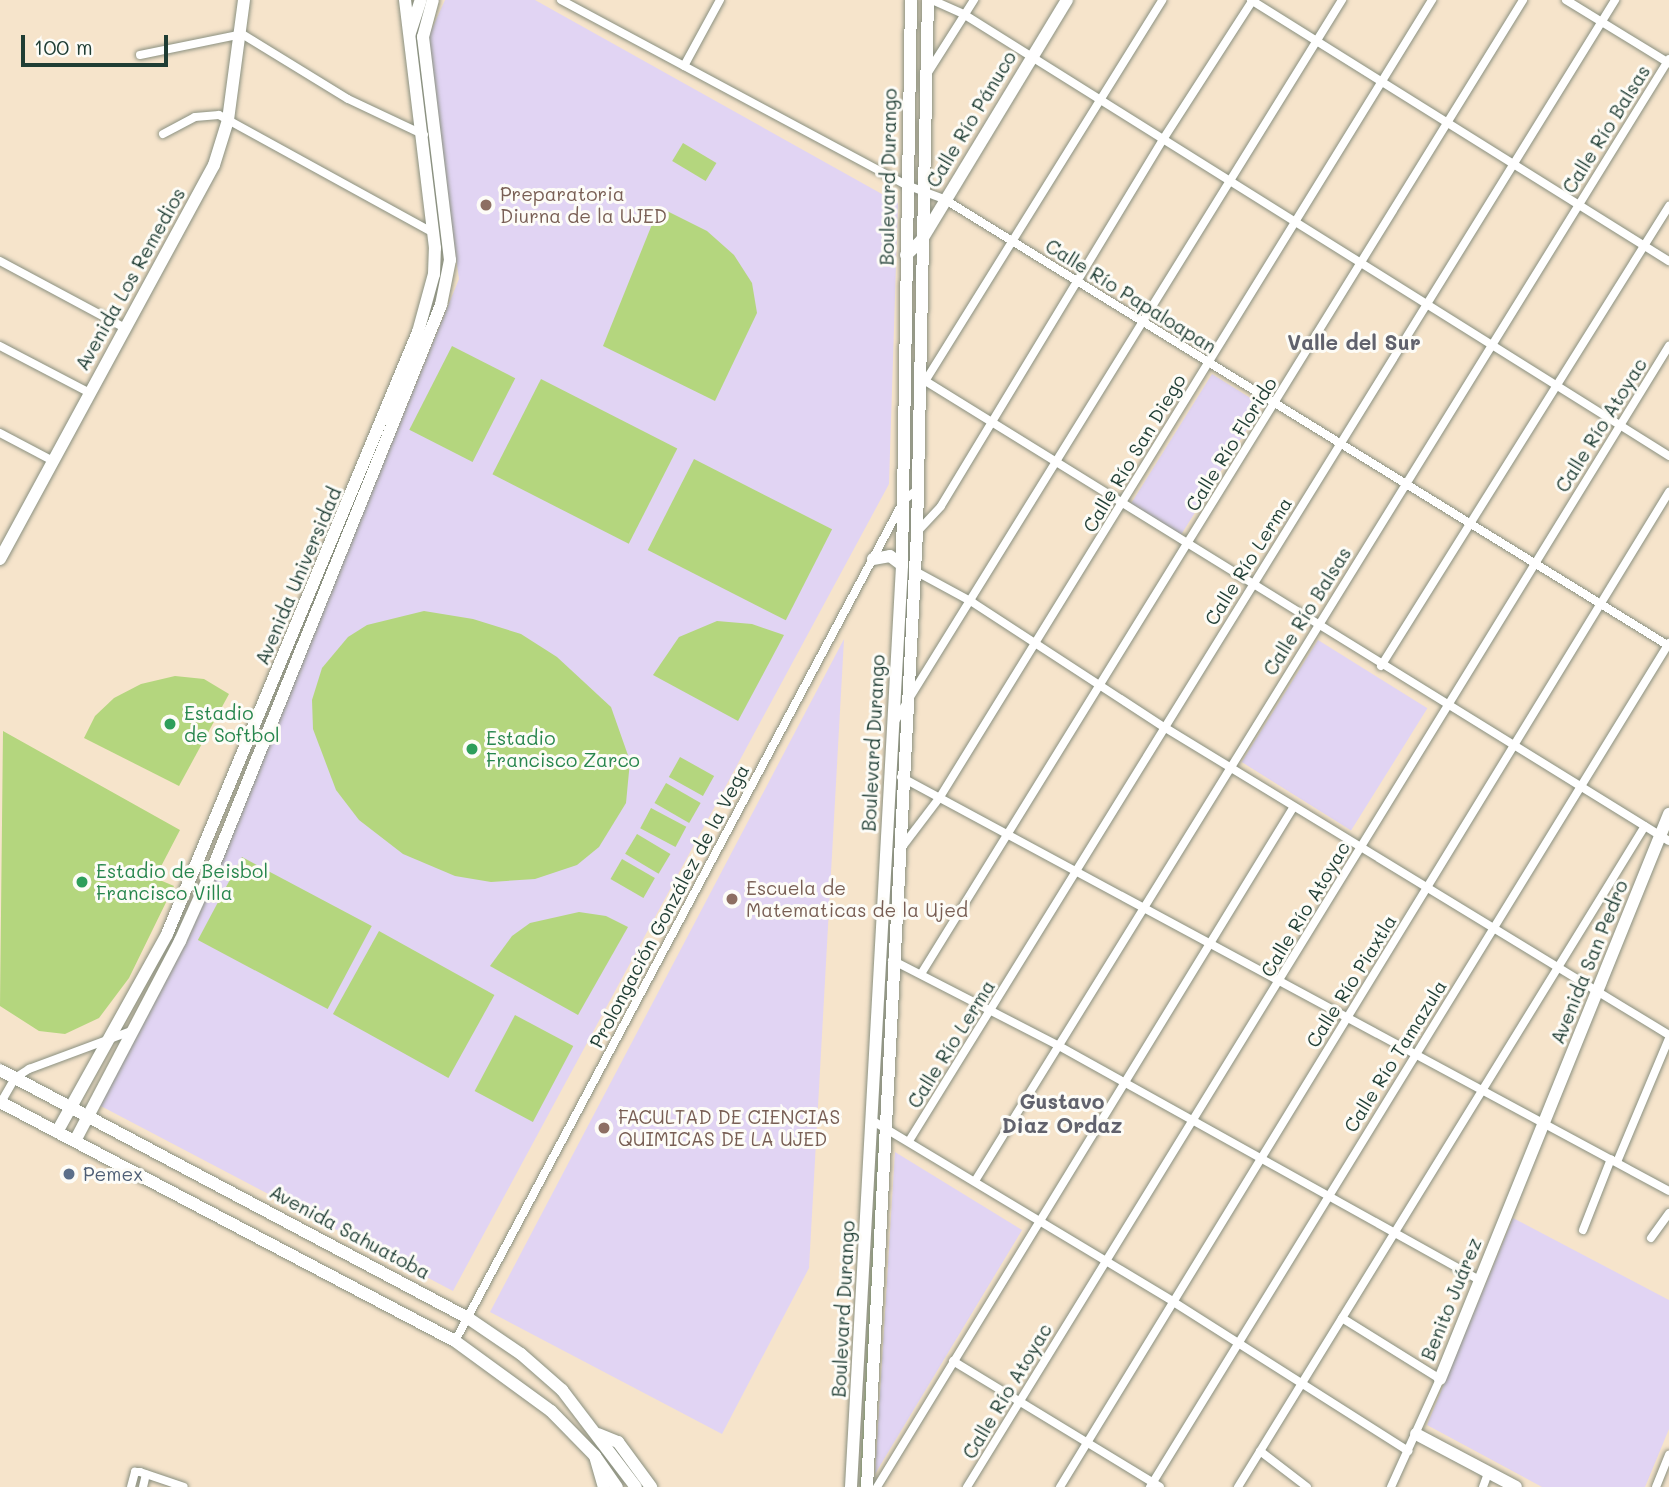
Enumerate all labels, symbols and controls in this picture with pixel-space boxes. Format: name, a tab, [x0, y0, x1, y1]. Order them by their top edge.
scale bar	[24, 21, 172, 65]
text: 100 m	[34, 33, 93, 60]
street label: Calle Río Pánuco	[921, 47, 1021, 191]
street label: Calle Río Balsas	[1557, 61, 1655, 197]
street label: Boulevard Durango	[875, 88, 901, 266]
place label: Preparatoria Diurna de la UJED	[500, 183, 667, 227]
street label: Avenida Los Remedios	[70, 184, 190, 374]
marker: Preparatoria Diurna de la UJED	[478, 197, 494, 213]
street label: Calle Río Papaloapan	[1041, 234, 1221, 358]
district label: Valle del Sur	[1287, 329, 1421, 355]
street label: Calle Río Atoyac	[1551, 354, 1651, 496]
street label: Calle Río San Diego	[1078, 370, 1190, 536]
street label: Calle Río Florido	[1181, 373, 1281, 515]
street label: Avenida Universidad	[250, 484, 346, 668]
street label: Calle Río Lerma	[1200, 493, 1296, 629]
street label: Calle Río Balsas	[1258, 543, 1356, 679]
street label: Boulevard Durango	[857, 654, 889, 832]
place label: Estadio de Softbol	[184, 702, 280, 746]
marker: Estadio de Softbol	[162, 716, 178, 732]
place label: Estadio Francisco Zarco	[486, 727, 640, 771]
marker: Estadio Francisco Zarco	[464, 741, 480, 757]
street label: Prolongación González de la Vega	[584, 760, 754, 1052]
street label: Calle Río Atoyac	[1256, 837, 1354, 981]
place label: Estadio de Beisbol Francisco Villa	[96, 860, 268, 904]
marker: Estadio de Beisbol Francisco Villa	[74, 874, 90, 890]
place label: Escuela de Matematicas de la Ujed	[746, 877, 968, 921]
street label: Avenida San Pedro	[1546, 877, 1632, 1047]
marker: Escuela de Matematicas de la Ujed	[724, 891, 740, 907]
street label: Calle Río Piaxtla	[1301, 910, 1401, 1052]
street label: Calle Río Lerma	[903, 976, 999, 1112]
street label: Calle Río Tamazula	[1339, 976, 1451, 1136]
district label: Gustavo Diaz Ordaz	[1002, 1088, 1122, 1138]
place label: FACULTAD DE CIENCIAS QUIMICAS DE LA UJED	[618, 1106, 840, 1150]
marker: FACULTAD DE CIENCIAS QUIMICAS DE LA UJED	[596, 1120, 612, 1136]
place label: Pemex	[83, 1163, 143, 1185]
marker: Pemex	[61, 1166, 77, 1182]
street label: Avenida Sahuatoba	[266, 1180, 434, 1284]
street label: Boulevard Durango	[827, 1220, 859, 1398]
street label: Benito Juárez	[1416, 1234, 1486, 1364]
street label: Calle Río Atoyac	[958, 1319, 1056, 1463]

